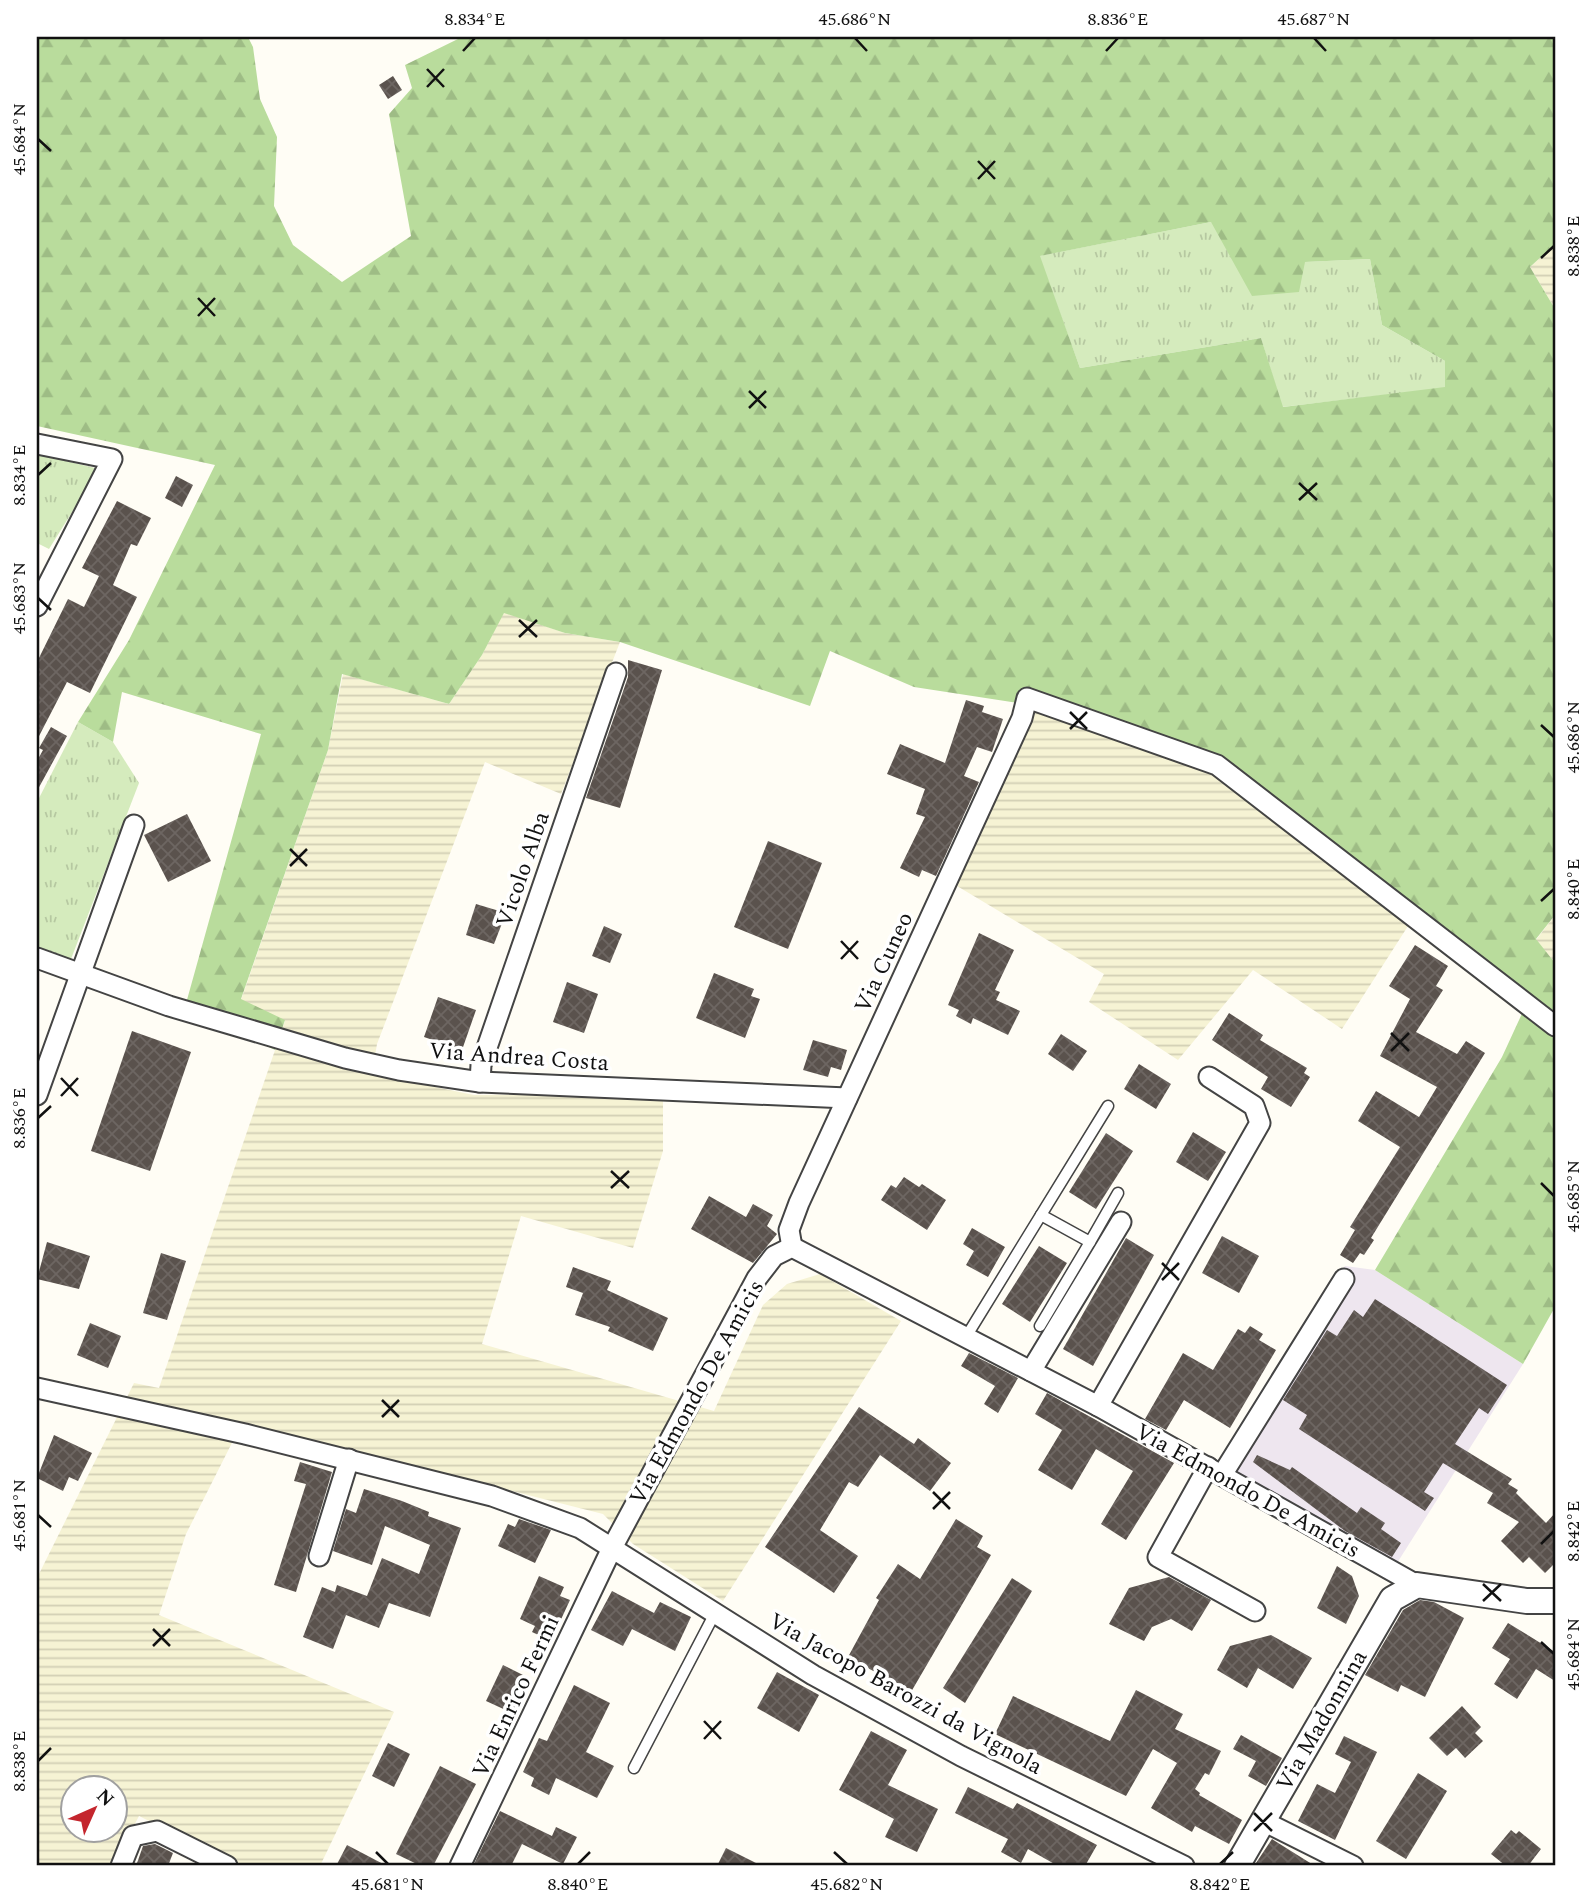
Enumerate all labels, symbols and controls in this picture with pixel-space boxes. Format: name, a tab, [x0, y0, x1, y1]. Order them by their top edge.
text: 8.834°E	[444, 6, 506, 33]
text: 45.686°N	[819, 6, 891, 33]
text: 8.836°E	[1087, 6, 1149, 33]
text: 45.687°N	[1278, 6, 1350, 33]
text: 45.684°N	[6, 103, 33, 175]
text: 8.838°E	[1560, 215, 1587, 277]
text: 8.834°E	[6, 444, 33, 506]
text: 45.683°N	[6, 562, 33, 634]
text: 45.686°N	[1560, 701, 1587, 773]
street label: Vicolo Alba	[487, 807, 560, 932]
text: 8.840°E	[1560, 858, 1587, 920]
street label: Via Cuneo	[846, 906, 923, 1019]
street label: Via Andrea Costa	[428, 1034, 610, 1081]
text: 8.836°E	[6, 1087, 33, 1149]
text: 45.685°N	[1560, 1160, 1587, 1232]
street label: Via Edmondo De Amicis	[621, 1274, 774, 1512]
street label: Via Edmondo De Amicis	[1128, 1415, 1366, 1568]
text: 45.681°N	[6, 1479, 33, 1551]
text: 8.842°E	[1560, 1500, 1587, 1562]
street label: Via Jacopo Barozzi da Vignola	[762, 1604, 1049, 1784]
street label: Via Enrico Fermi	[463, 1610, 569, 1784]
text: 45.684°N	[1560, 1618, 1587, 1690]
street label: Via Madonnina	[1268, 1644, 1377, 1798]
text: 8.838°E	[6, 1730, 33, 1792]
north arrow	[60, 1773, 130, 1843]
text: N	[89, 1782, 121, 1814]
text: 45.681°N	[352, 1871, 424, 1898]
text: 8.840°E	[547, 1871, 609, 1898]
text: 45.682°N	[811, 1871, 883, 1898]
text: 8.842°E	[1189, 1871, 1251, 1898]

